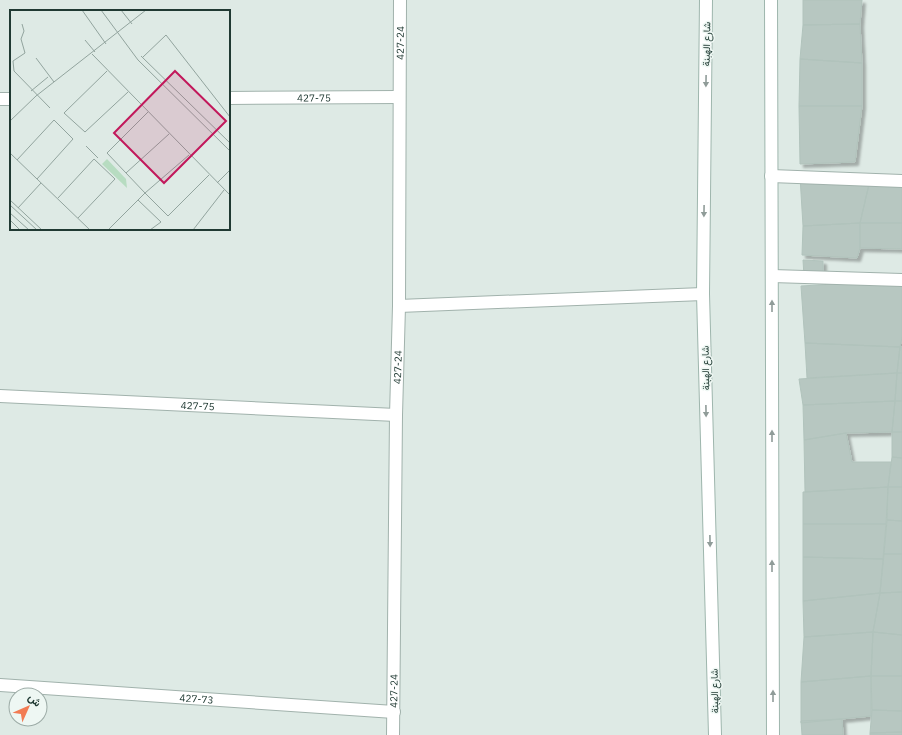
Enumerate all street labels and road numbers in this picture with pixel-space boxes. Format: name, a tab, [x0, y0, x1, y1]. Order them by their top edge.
street label: شارع الهبنة	[700, 21, 713, 66]
street label: 427-24	[394, 26, 407, 60]
street label: 427-75	[297, 91, 331, 105]
street label: شارع الهبنة	[699, 345, 712, 390]
street label: 427-24	[391, 350, 405, 384]
street label: 427-75	[180, 399, 215, 413]
street label: شارع الهبنة	[708, 668, 721, 713]
street label: 427-24	[387, 674, 401, 708]
street label: 427-73	[179, 691, 214, 707]

